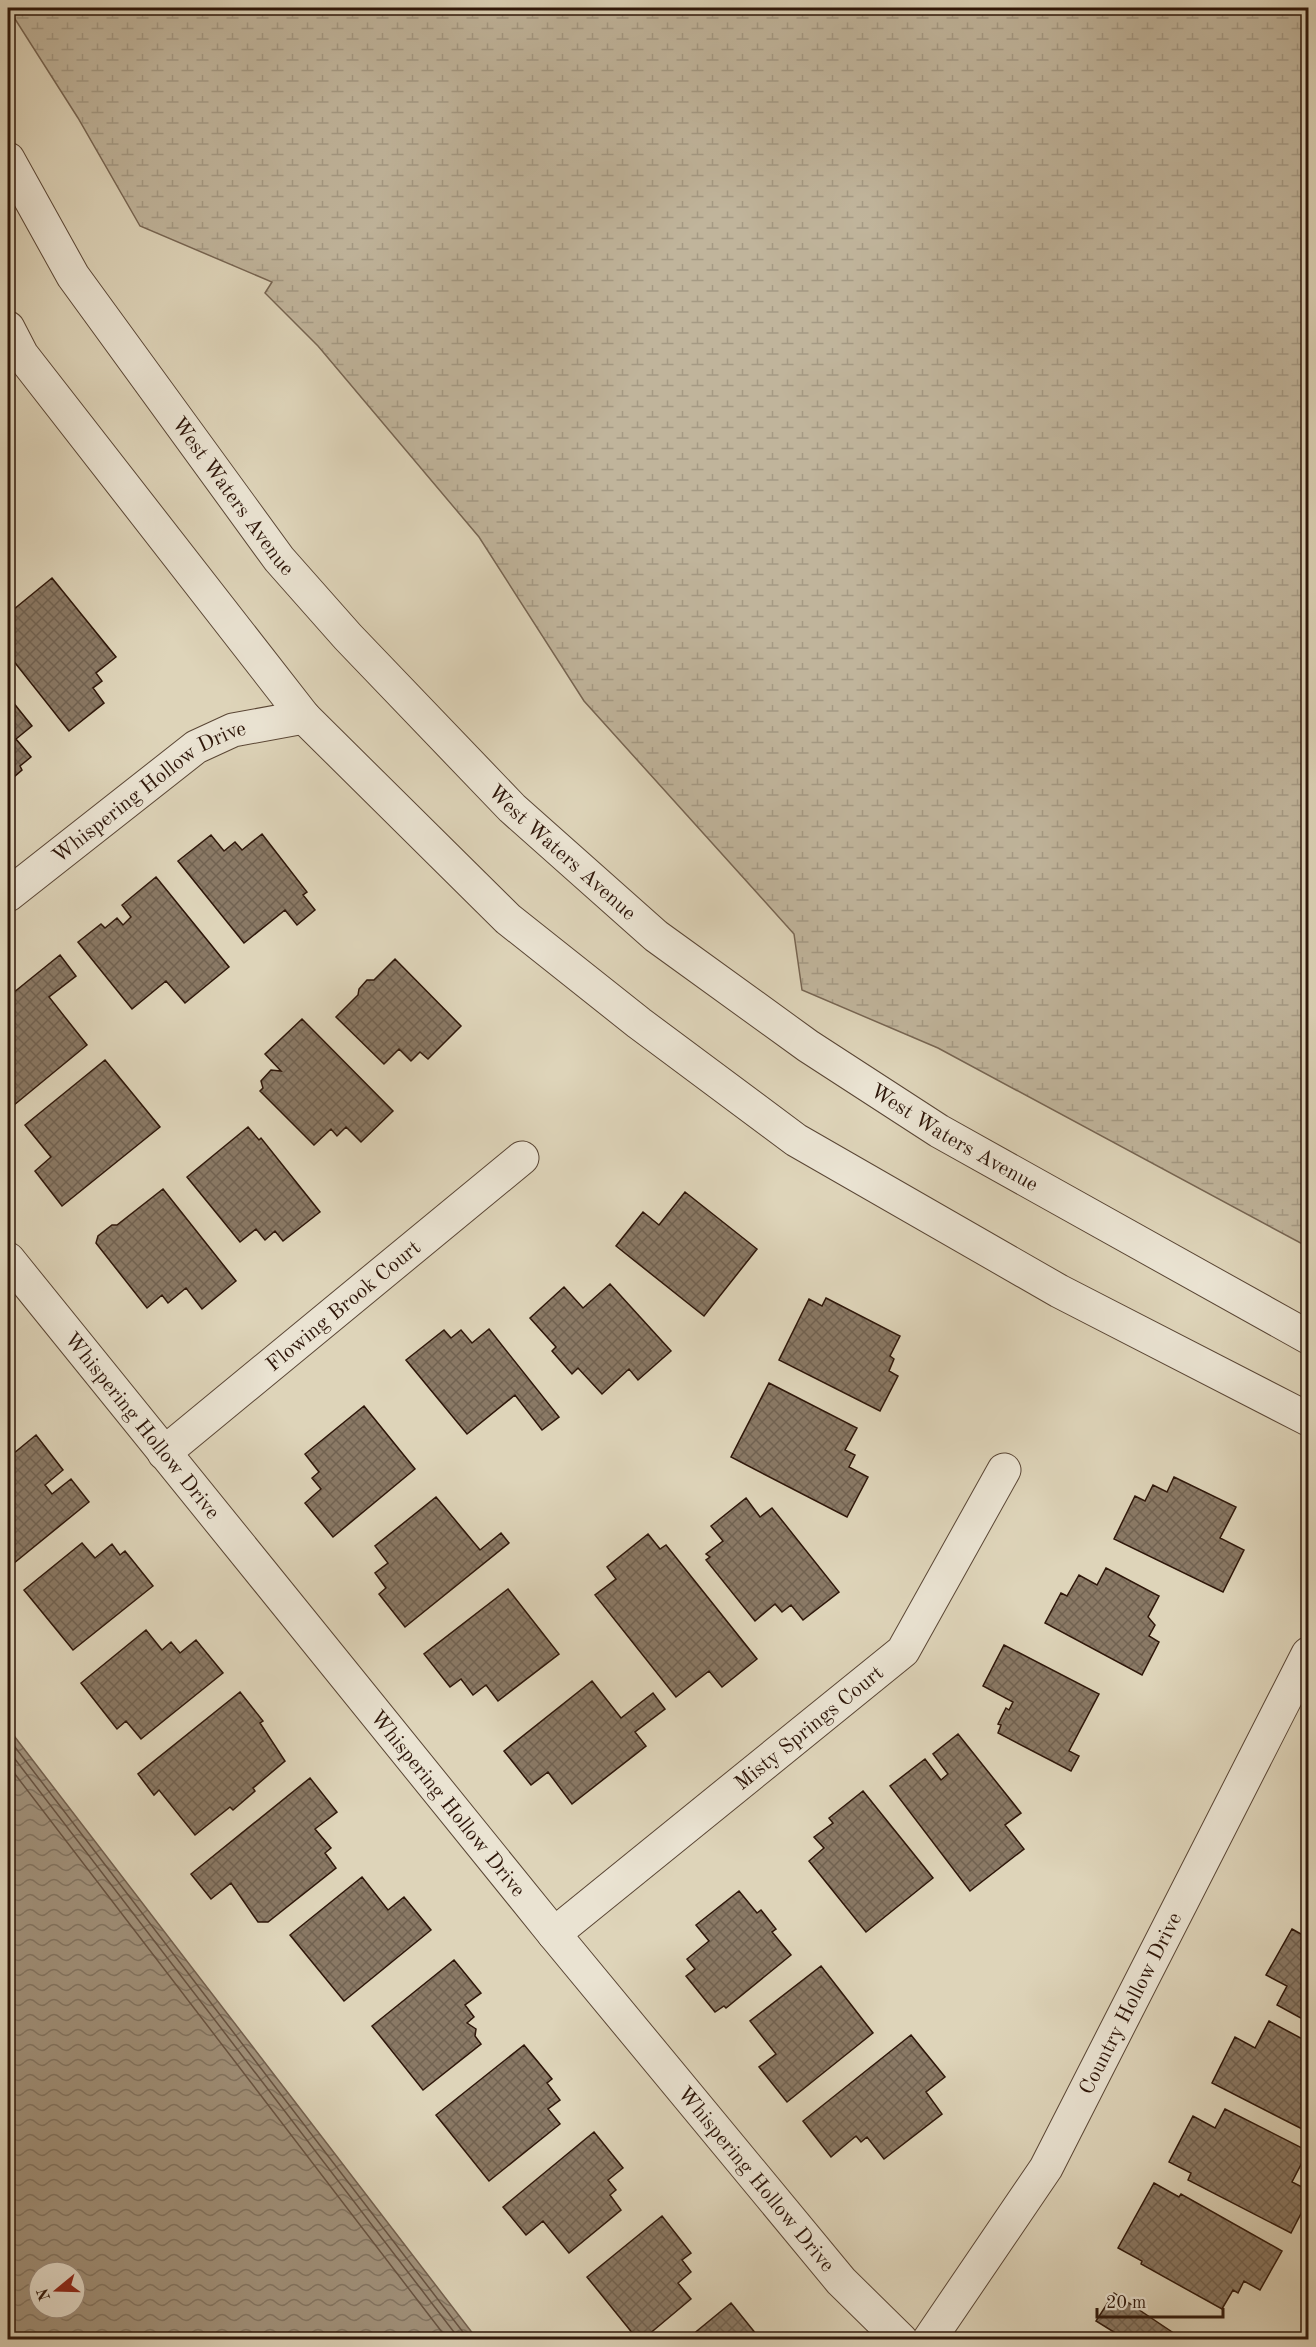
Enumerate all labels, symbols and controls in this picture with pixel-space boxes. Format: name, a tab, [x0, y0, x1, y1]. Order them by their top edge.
street label: West Waters Avenue	[167, 414, 297, 580]
street label: Whispering Hollow Drive	[49, 719, 248, 868]
street label: West Waters Avenue	[484, 781, 639, 925]
street label: West Waters Avenue	[866, 1081, 1041, 1196]
street label: Flowing Brook Court	[263, 1237, 425, 1376]
street label: Whispering Hollow Drive	[60, 1329, 223, 1524]
street label: Misty Springs Court	[731, 1662, 888, 1795]
street label: Whispering Hollow Drive	[366, 1707, 529, 1901]
street label: Country Hollow Drive	[1076, 1909, 1186, 2098]
street label: Whispering Hollow Drive	[673, 2083, 838, 2276]
north arrow	[27, 2260, 87, 2320]
scale bar	[1097, 2281, 1223, 2319]
text: N	[35, 2285, 54, 2303]
text: 20 m	[1106, 2294, 1146, 2312]

